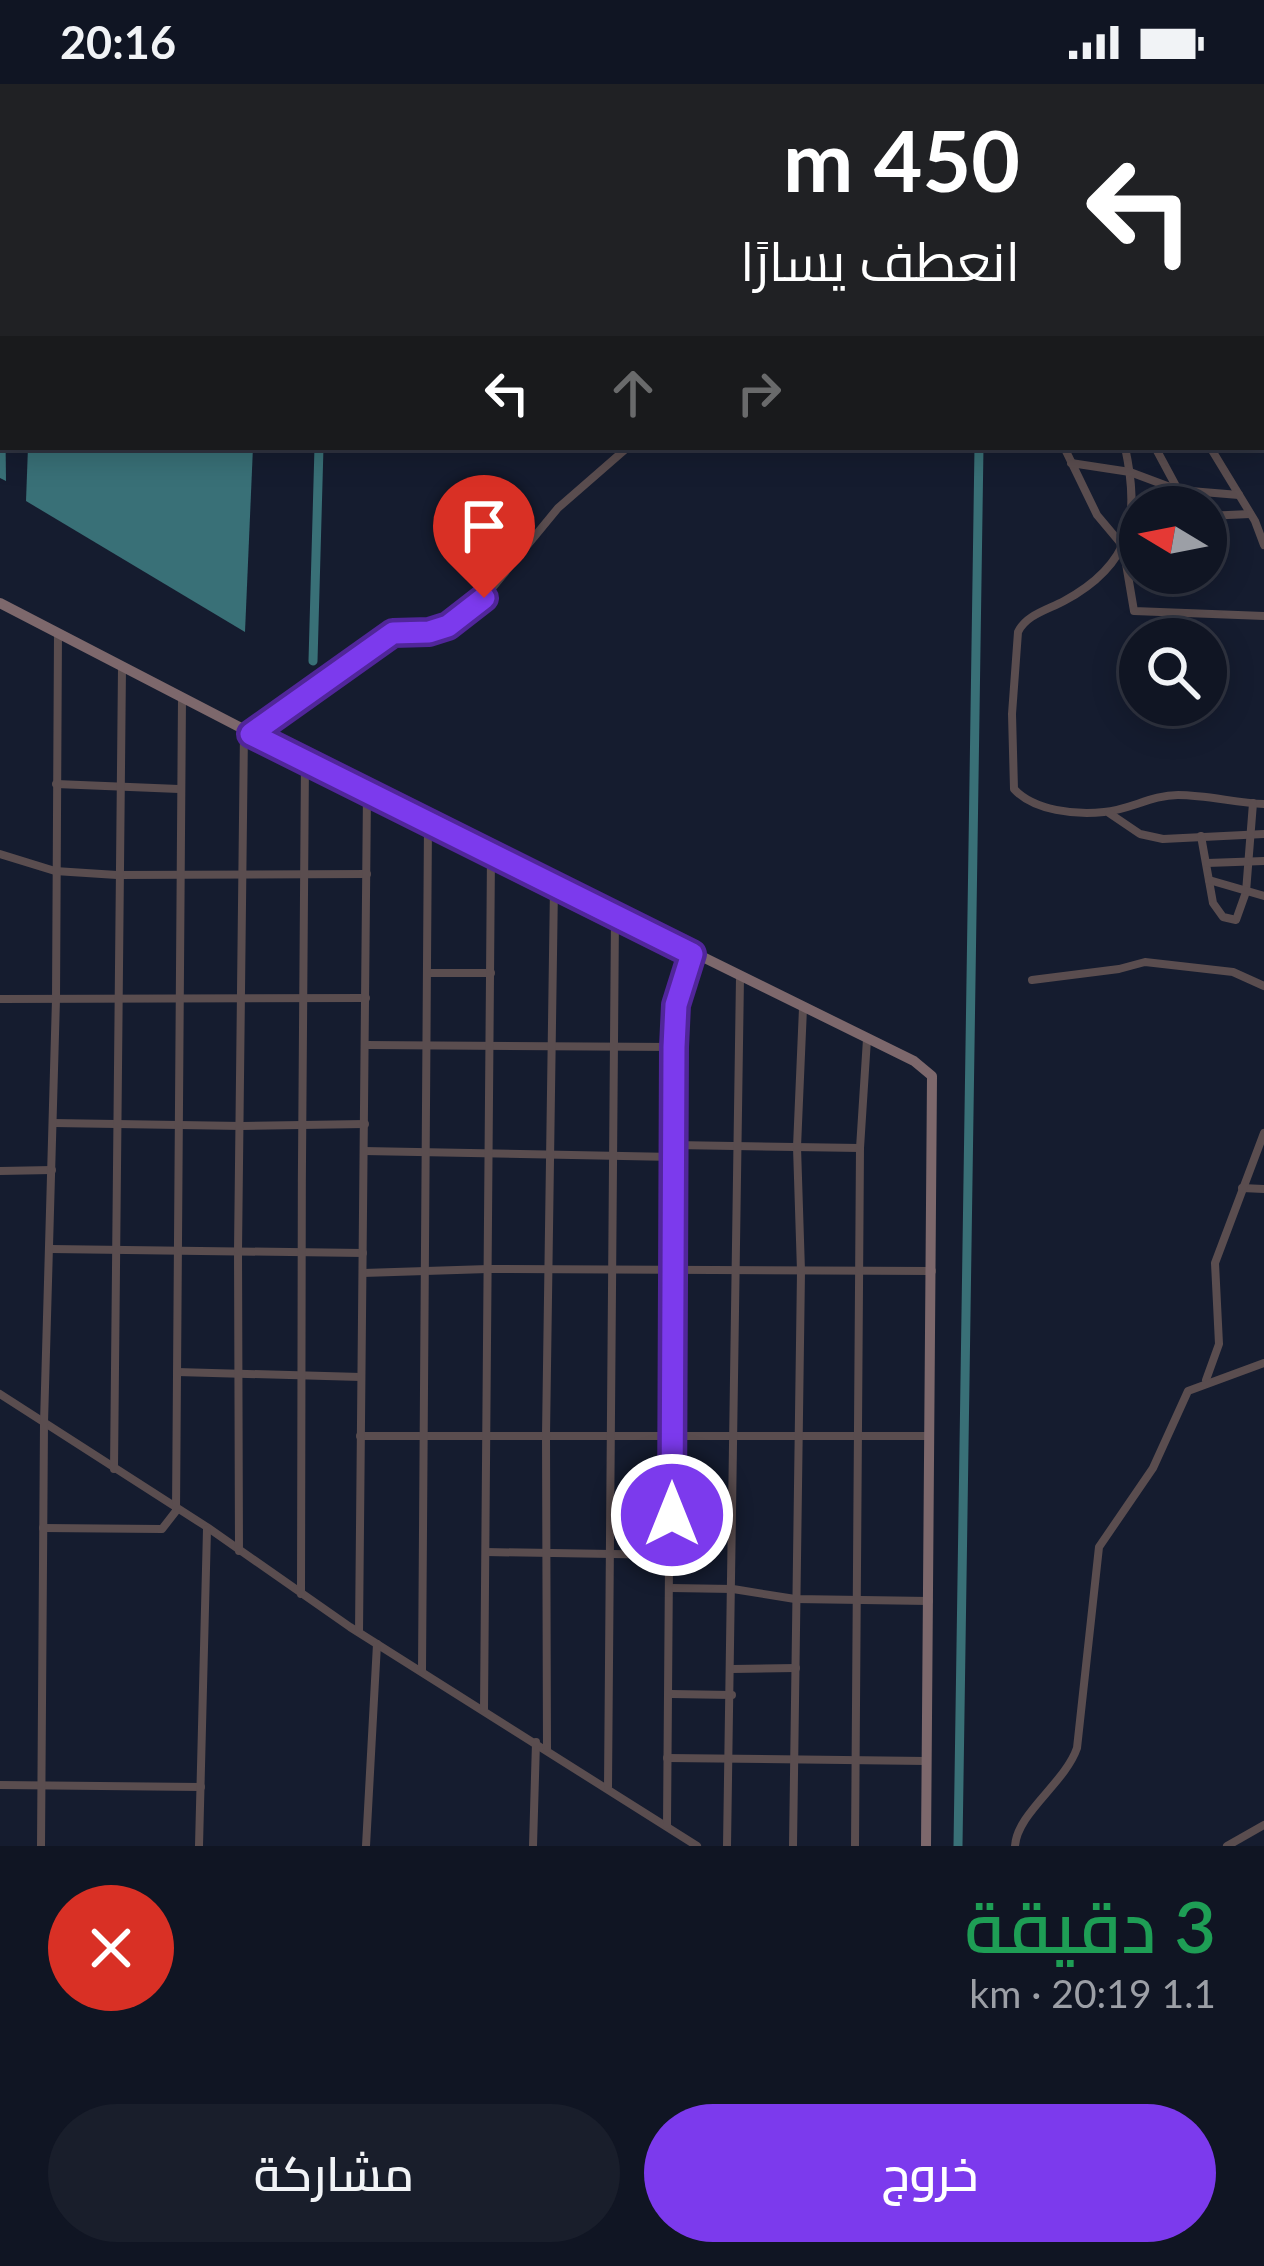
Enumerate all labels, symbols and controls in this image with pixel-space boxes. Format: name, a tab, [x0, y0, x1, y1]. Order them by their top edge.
text: 20:16	[60, 15, 176, 69]
text: 450 m	[783, 109, 1020, 210]
icon: left	[1062, 132, 1218, 288]
text: انعطف يسارًا	[740, 228, 1020, 293]
icon: left	[474, 360, 540, 426]
icon: ahead	[600, 360, 666, 426]
icon: right	[726, 360, 792, 426]
pin	[433, 475, 535, 598]
north arrow	[1119, 486, 1227, 594]
map controls	[1119, 486, 1227, 726]
icon: arrive	[451, 493, 517, 559]
button: search	[1119, 618, 1227, 726]
position arrow	[609, 1452, 735, 1578]
text: 3 دقيقة	[965, 1882, 1216, 1968]
button: close	[48, 1885, 174, 2011]
text: 1.1 km · 20:19	[969, 1970, 1216, 2016]
button: مشاركة	[48, 2104, 620, 2242]
button: خروج	[644, 2104, 1216, 2242]

